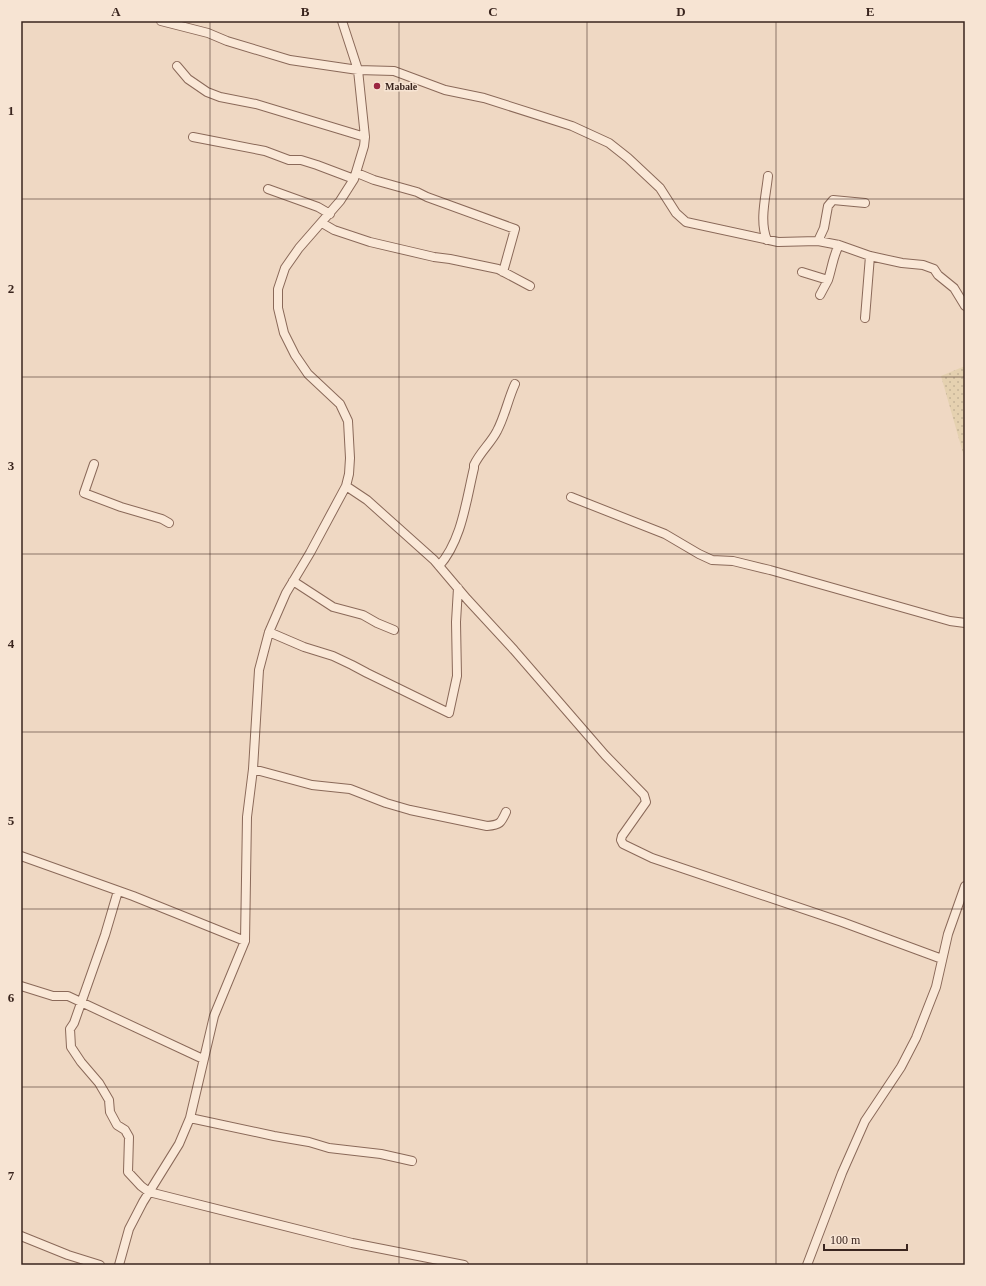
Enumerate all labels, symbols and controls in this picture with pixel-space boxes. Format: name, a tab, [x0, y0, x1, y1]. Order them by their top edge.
text: A	[111, 4, 121, 19]
text: B	[301, 4, 310, 19]
text: C	[488, 4, 498, 19]
text: D	[676, 4, 686, 19]
text: E	[866, 4, 874, 19]
marker: Mabale	[372, 81, 382, 91]
place label: Mabale	[385, 81, 418, 92]
text: 1	[8, 103, 14, 118]
text: 2	[8, 281, 14, 296]
text: 3	[8, 458, 15, 473]
text: 4	[8, 636, 15, 651]
text: 5	[8, 813, 15, 828]
text: 6	[8, 990, 15, 1005]
text: 7	[8, 1168, 15, 1183]
scale bar	[824, 1226, 907, 1252]
text: 100 m	[830, 1233, 861, 1247]

